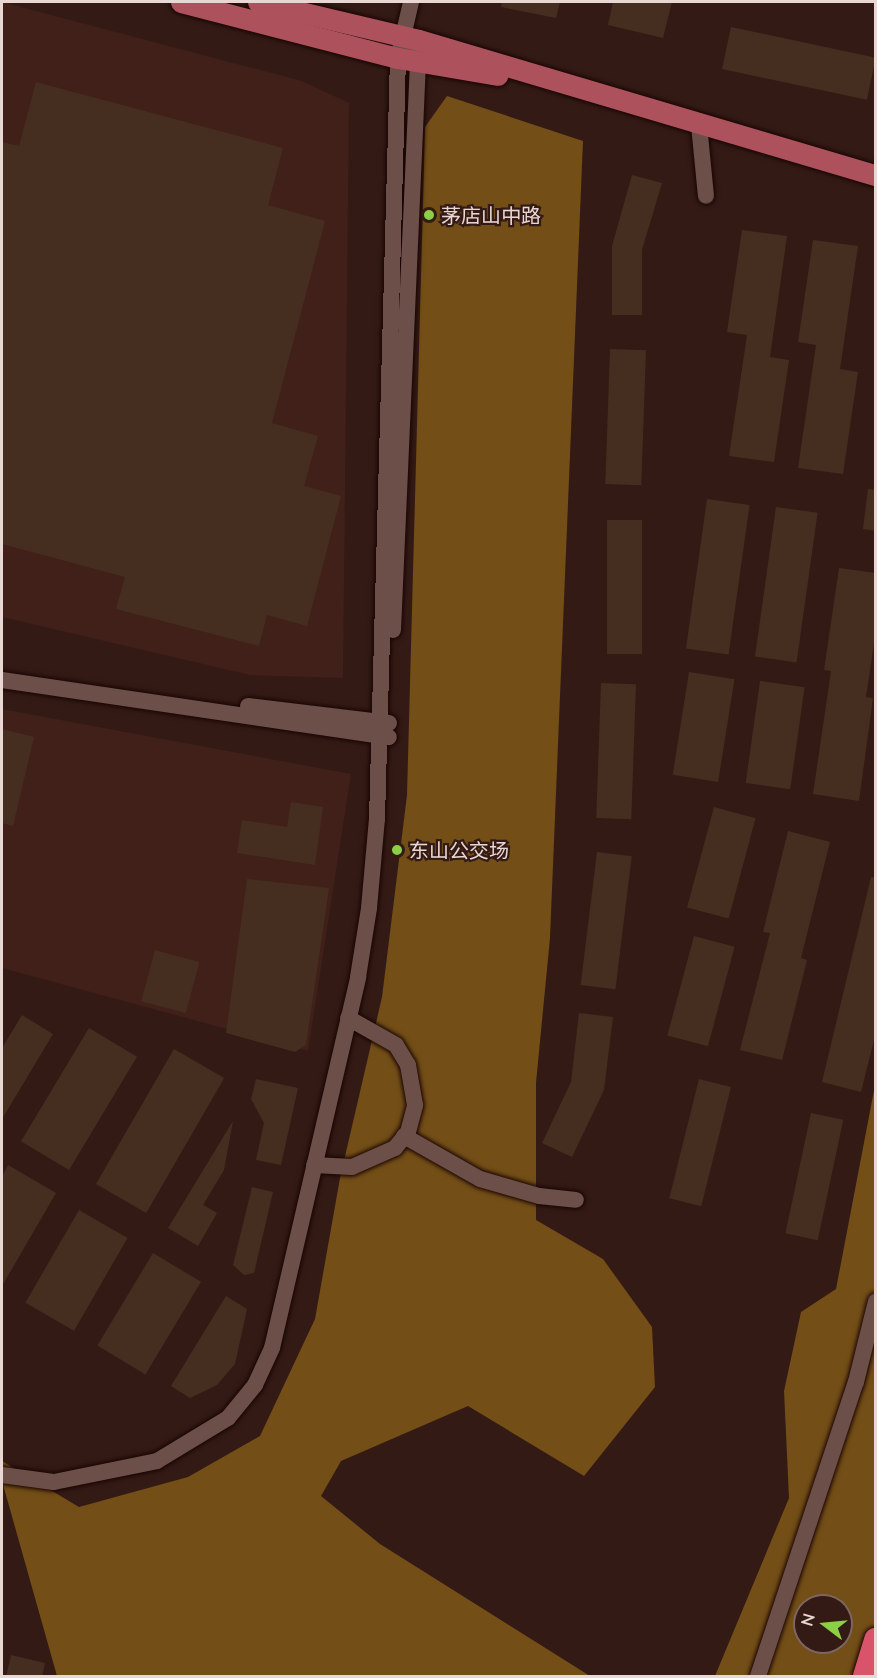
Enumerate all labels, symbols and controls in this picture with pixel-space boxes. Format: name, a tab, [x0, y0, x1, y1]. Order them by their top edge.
place label: 茅店山中路	[441, 203, 541, 227]
marker: 茅店山中路	[422, 208, 436, 222]
place label: 东山公交场	[409, 838, 509, 862]
marker: 东山公交场	[390, 843, 404, 857]
north arrow	[793, 1594, 853, 1654]
text: N	[796, 1611, 818, 1628]

